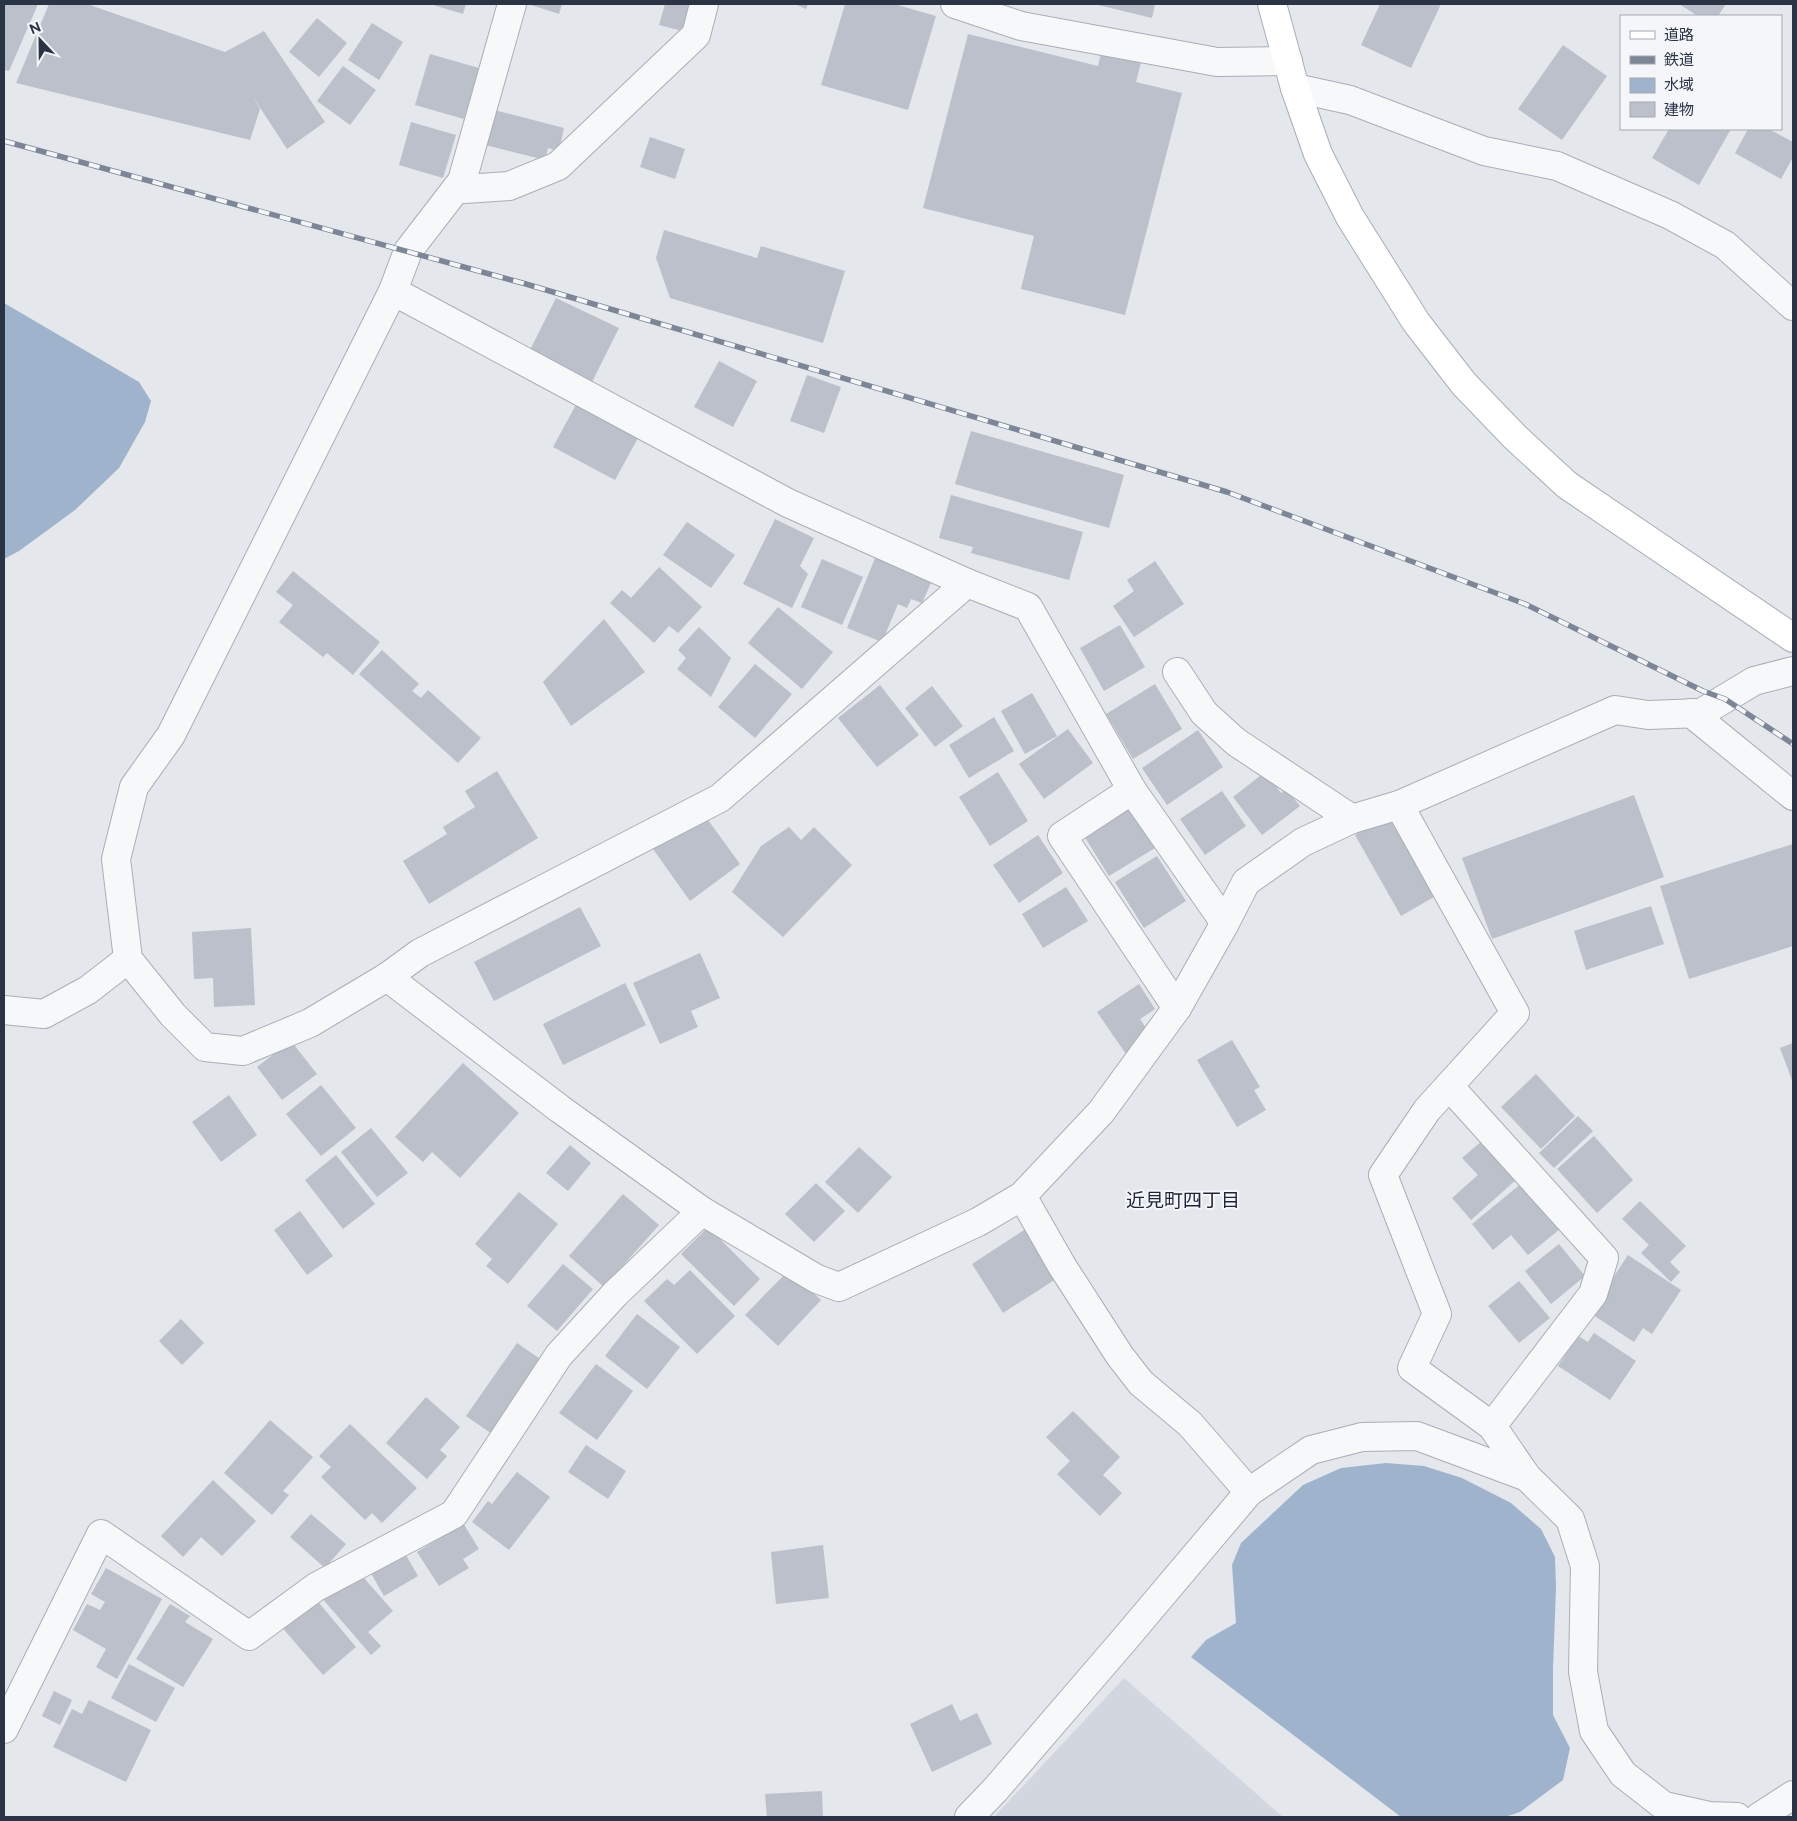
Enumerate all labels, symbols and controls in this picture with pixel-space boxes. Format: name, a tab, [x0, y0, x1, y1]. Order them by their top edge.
north arrow	[15, 15, 65, 65]
legend	[1620, 15, 1782, 130]
text: N	[27, 19, 43, 37]
text: 道路	[1664, 26, 1694, 44]
text: 鉄道	[1664, 51, 1694, 69]
text: 水域	[1664, 76, 1694, 94]
text: 建物	[1664, 101, 1694, 119]
district label: 近見町四丁目	[1126, 1189, 1240, 1211]

